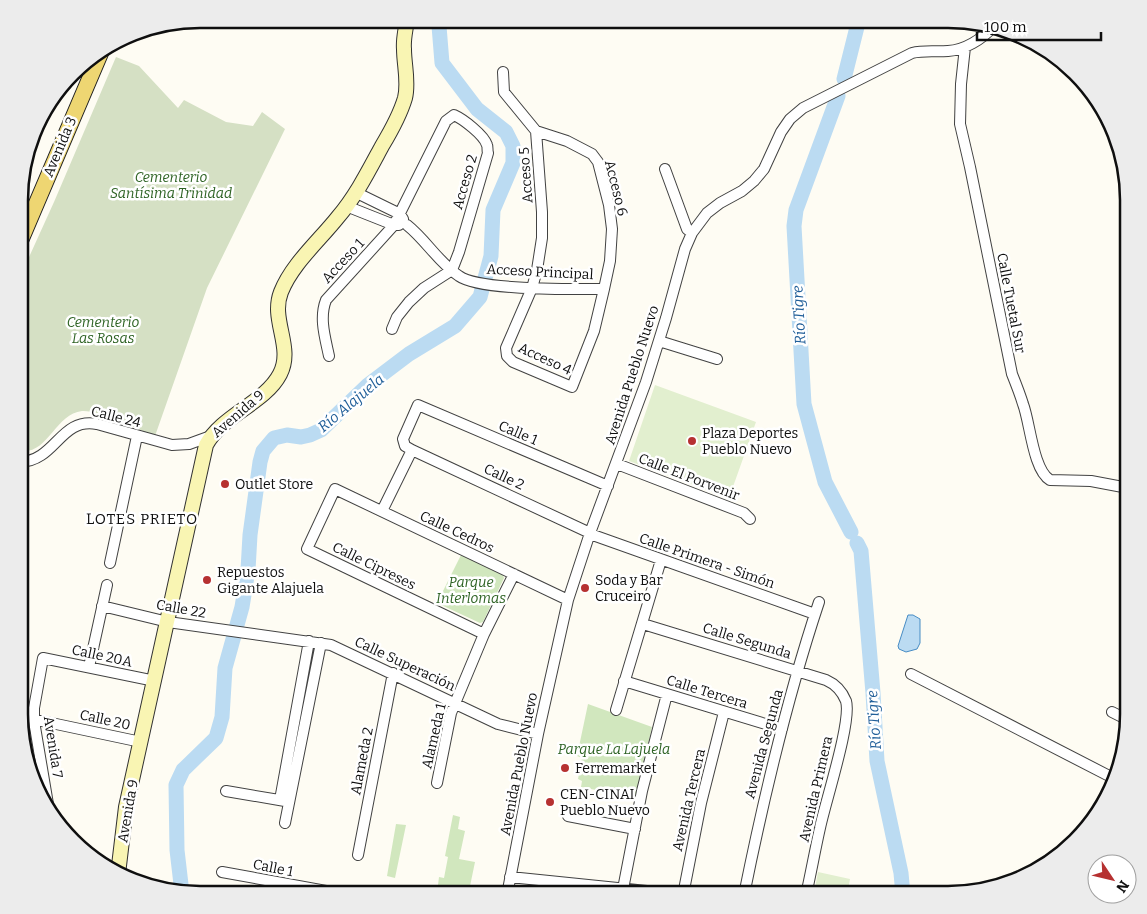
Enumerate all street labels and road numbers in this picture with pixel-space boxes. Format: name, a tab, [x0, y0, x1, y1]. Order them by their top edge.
street label: Avenida 3	[40, 114, 80, 180]
street label: Acceso 5	[516, 146, 536, 204]
street label: Acceso 2	[449, 153, 481, 211]
street label: Acceso 6	[601, 158, 631, 218]
street label: Acceso 1	[318, 235, 368, 287]
street label: Calle Tuetal Sur	[993, 251, 1029, 355]
street label: Acceso Principal	[486, 261, 594, 283]
street label: Avenida Pueblo Nuevo	[601, 303, 663, 447]
street label: Acceso 4	[516, 339, 574, 379]
street label: Avenida 9	[208, 387, 268, 441]
street label: Calle 24	[89, 403, 143, 431]
street label: Calle 1	[496, 417, 540, 449]
street label: Calle El Porvenir	[636, 450, 742, 504]
street label: Calle 2	[481, 460, 527, 494]
street label: Calle Cedros	[417, 507, 497, 557]
street label: Calle Primera - Simón	[637, 530, 777, 592]
street label: Calle Cipreses	[330, 538, 418, 594]
street label: Calle 22	[155, 596, 207, 622]
street label: Calle Segunda	[701, 619, 794, 663]
street label: Calle Superación	[352, 633, 458, 695]
street label: Calle 20A	[70, 641, 134, 671]
street label: Calle Tercera	[664, 672, 750, 712]
street label: Avenida Segunda	[741, 687, 787, 801]
street label: Avenida Pueblo Nuevo	[497, 691, 541, 837]
street label: Alameda 1	[418, 701, 450, 770]
street label: Calle 20	[78, 706, 132, 734]
street label: Avenida 7	[40, 715, 66, 779]
street label: Alameda 2	[347, 726, 377, 796]
street label: Avenida Primera	[796, 734, 837, 844]
street label: Avenida Tercera	[669, 747, 709, 853]
street label: Avenida 9	[114, 778, 142, 844]
street label: Calle 1	[251, 856, 295, 880]

